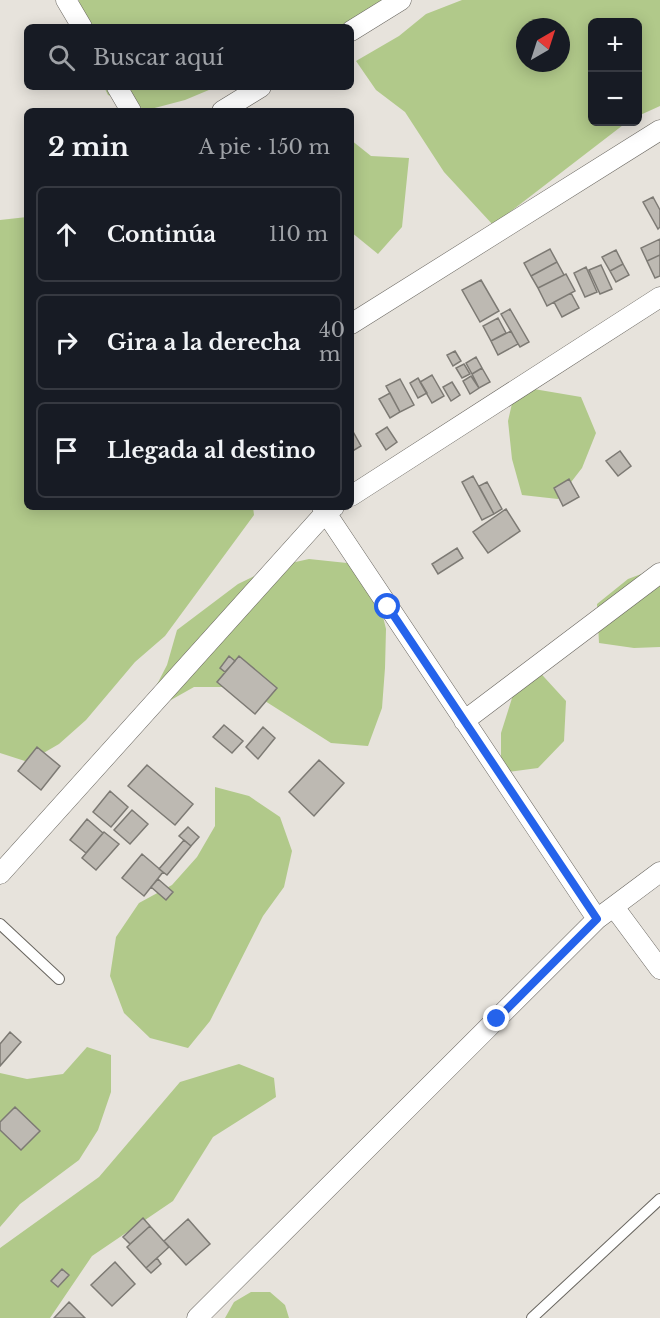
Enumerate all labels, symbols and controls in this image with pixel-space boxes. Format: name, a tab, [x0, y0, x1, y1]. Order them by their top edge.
north arrow	[516, 18, 570, 72]
map controls	[588, 18, 642, 126]
button: +	[588, 18, 642, 72]
search box	[24, 24, 354, 90]
icon: search	[45, 41, 78, 74]
text: Buscar aquí	[93, 44, 224, 71]
button: −	[588, 72, 642, 126]
text: 2 min	[48, 131, 129, 163]
text: A pie · 150 m	[199, 135, 330, 159]
icon: ahead	[50, 218, 83, 251]
text: Continúa	[107, 221, 216, 248]
text: 110 m	[269, 222, 328, 246]
text: 40 m	[319, 318, 345, 366]
icon: right	[50, 326, 83, 359]
text: Gira a la derecha	[107, 329, 301, 356]
icon: arrive	[50, 434, 83, 467]
text: Llegada al destino	[107, 437, 316, 464]
route start	[374, 593, 400, 619]
route end	[483, 1005, 509, 1031]

